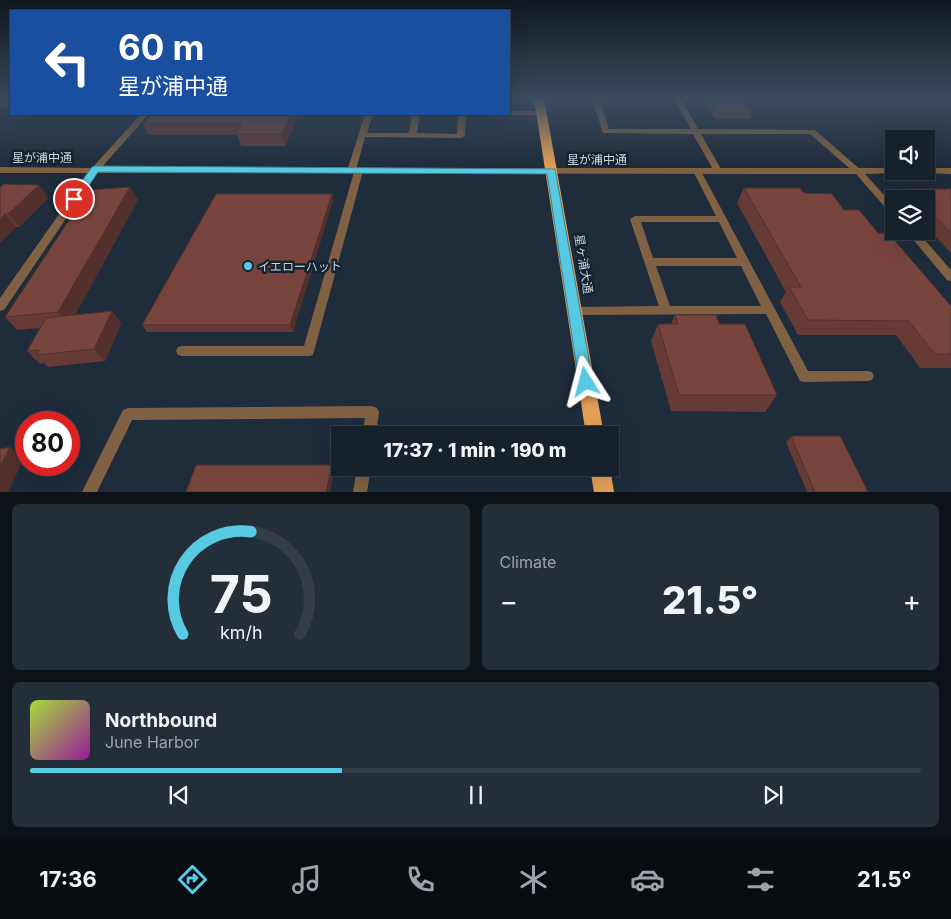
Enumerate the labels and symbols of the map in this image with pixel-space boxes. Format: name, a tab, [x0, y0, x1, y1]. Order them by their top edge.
street label: 星が浦中通	[12, 150, 72, 165]
street label: 星が浦中通	[567, 152, 627, 167]
pin	[53, 178, 95, 220]
street label: 星ヶ浦大通	[572, 233, 596, 295]
place label: イエローハット	[258, 259, 342, 274]
marker: イエローハット	[242, 260, 254, 272]
position arrow	[559, 355, 611, 407]
speed limit sign: 80	[15, 411, 80, 476]

